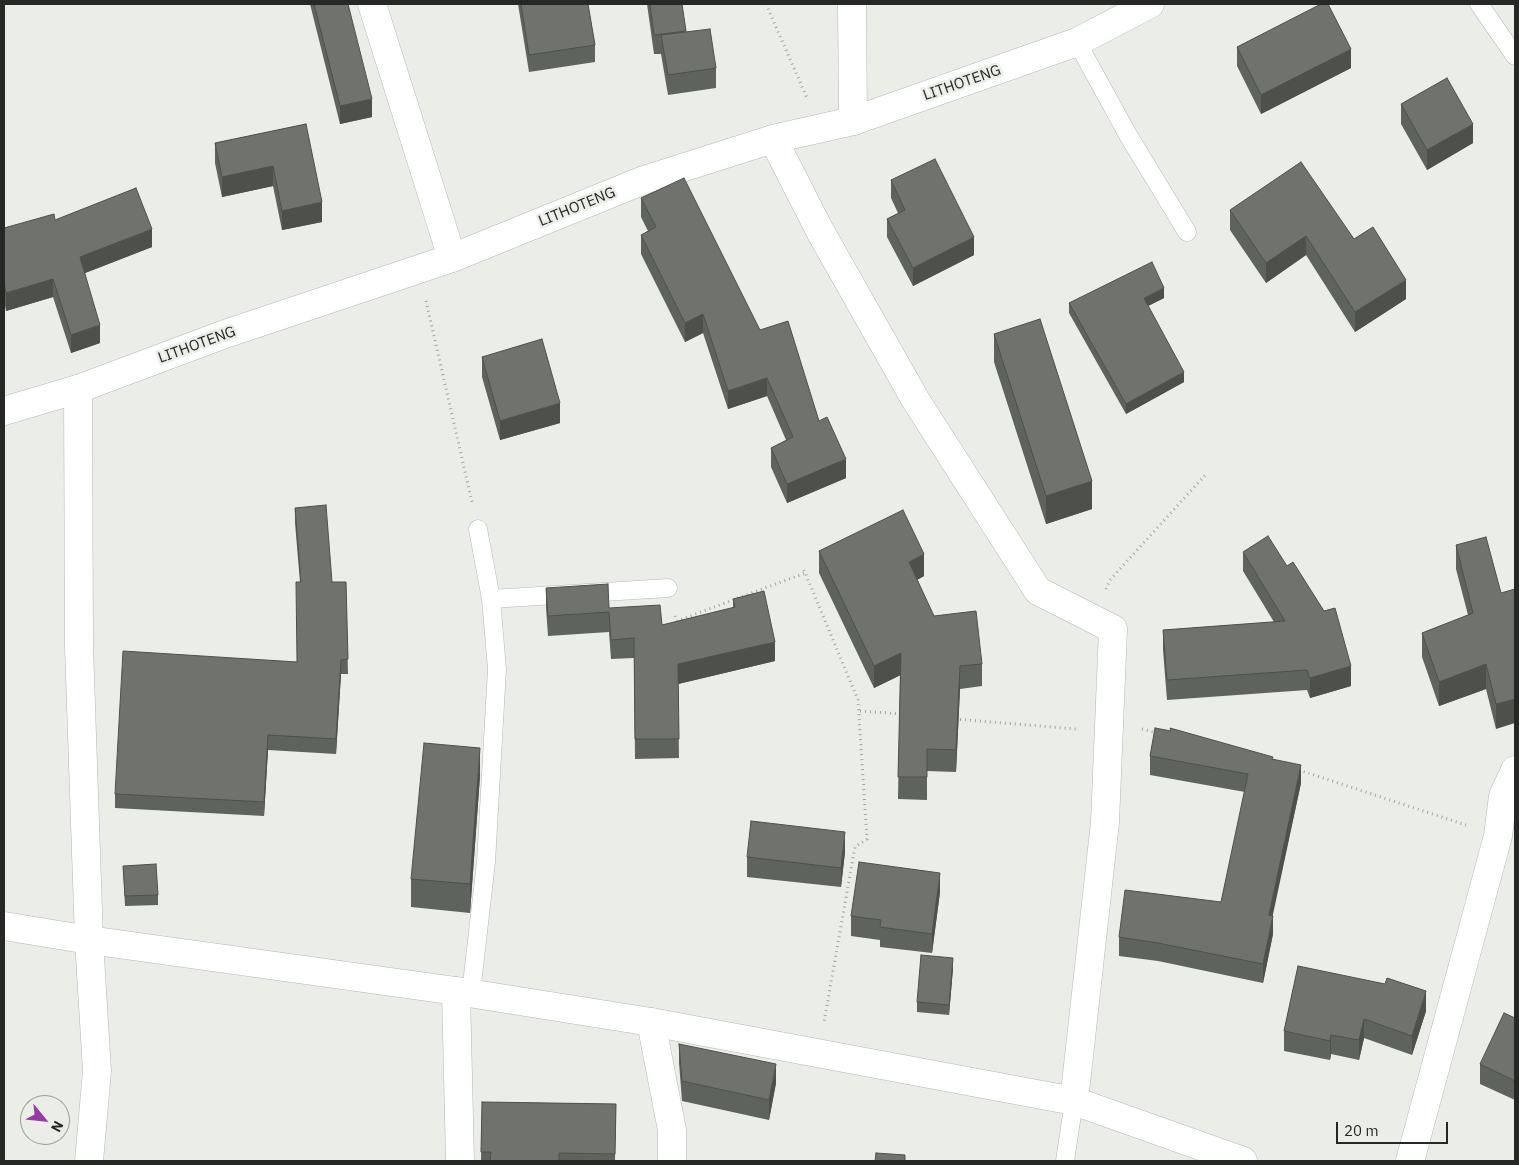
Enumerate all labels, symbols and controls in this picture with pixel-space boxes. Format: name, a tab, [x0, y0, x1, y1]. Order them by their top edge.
street label: LITHOTENG	[921, 61, 1003, 105]
street label: LITHOTENG	[536, 183, 618, 231]
street label: LITHOTENG	[156, 323, 238, 367]
north arrow	[20, 1095, 70, 1145]
scale bar	[1339, 1112, 1452, 1144]
text: N	[47, 1118, 68, 1135]
text: 20 m	[1344, 1121, 1379, 1140]

